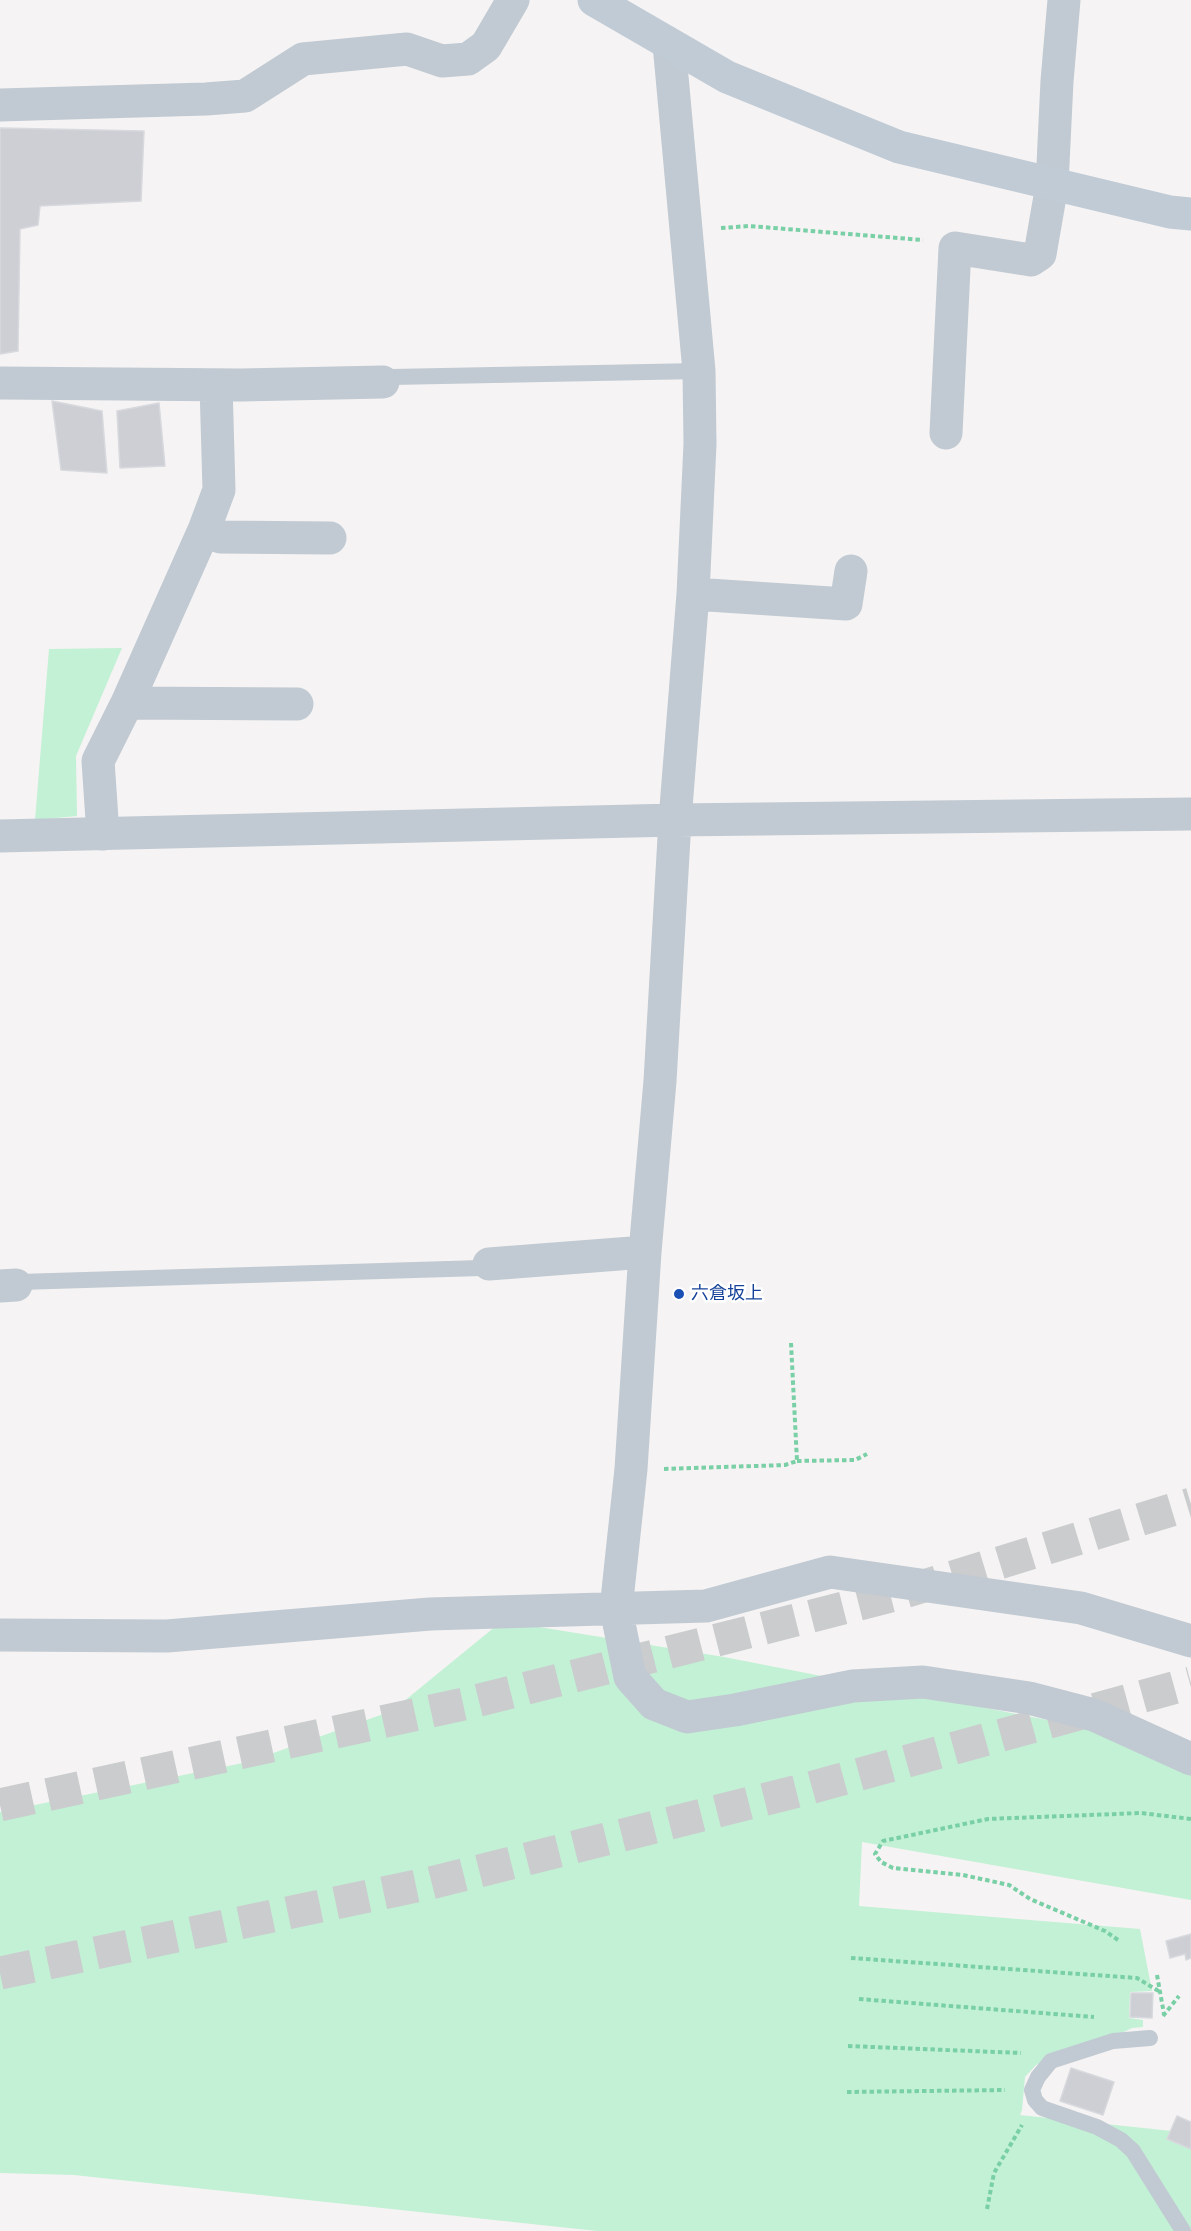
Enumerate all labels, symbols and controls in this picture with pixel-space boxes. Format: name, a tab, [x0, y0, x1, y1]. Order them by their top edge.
place label: 六倉坂上	[691, 1283, 763, 1305]
marker: 六倉坂上	[672, 1287, 686, 1301]

